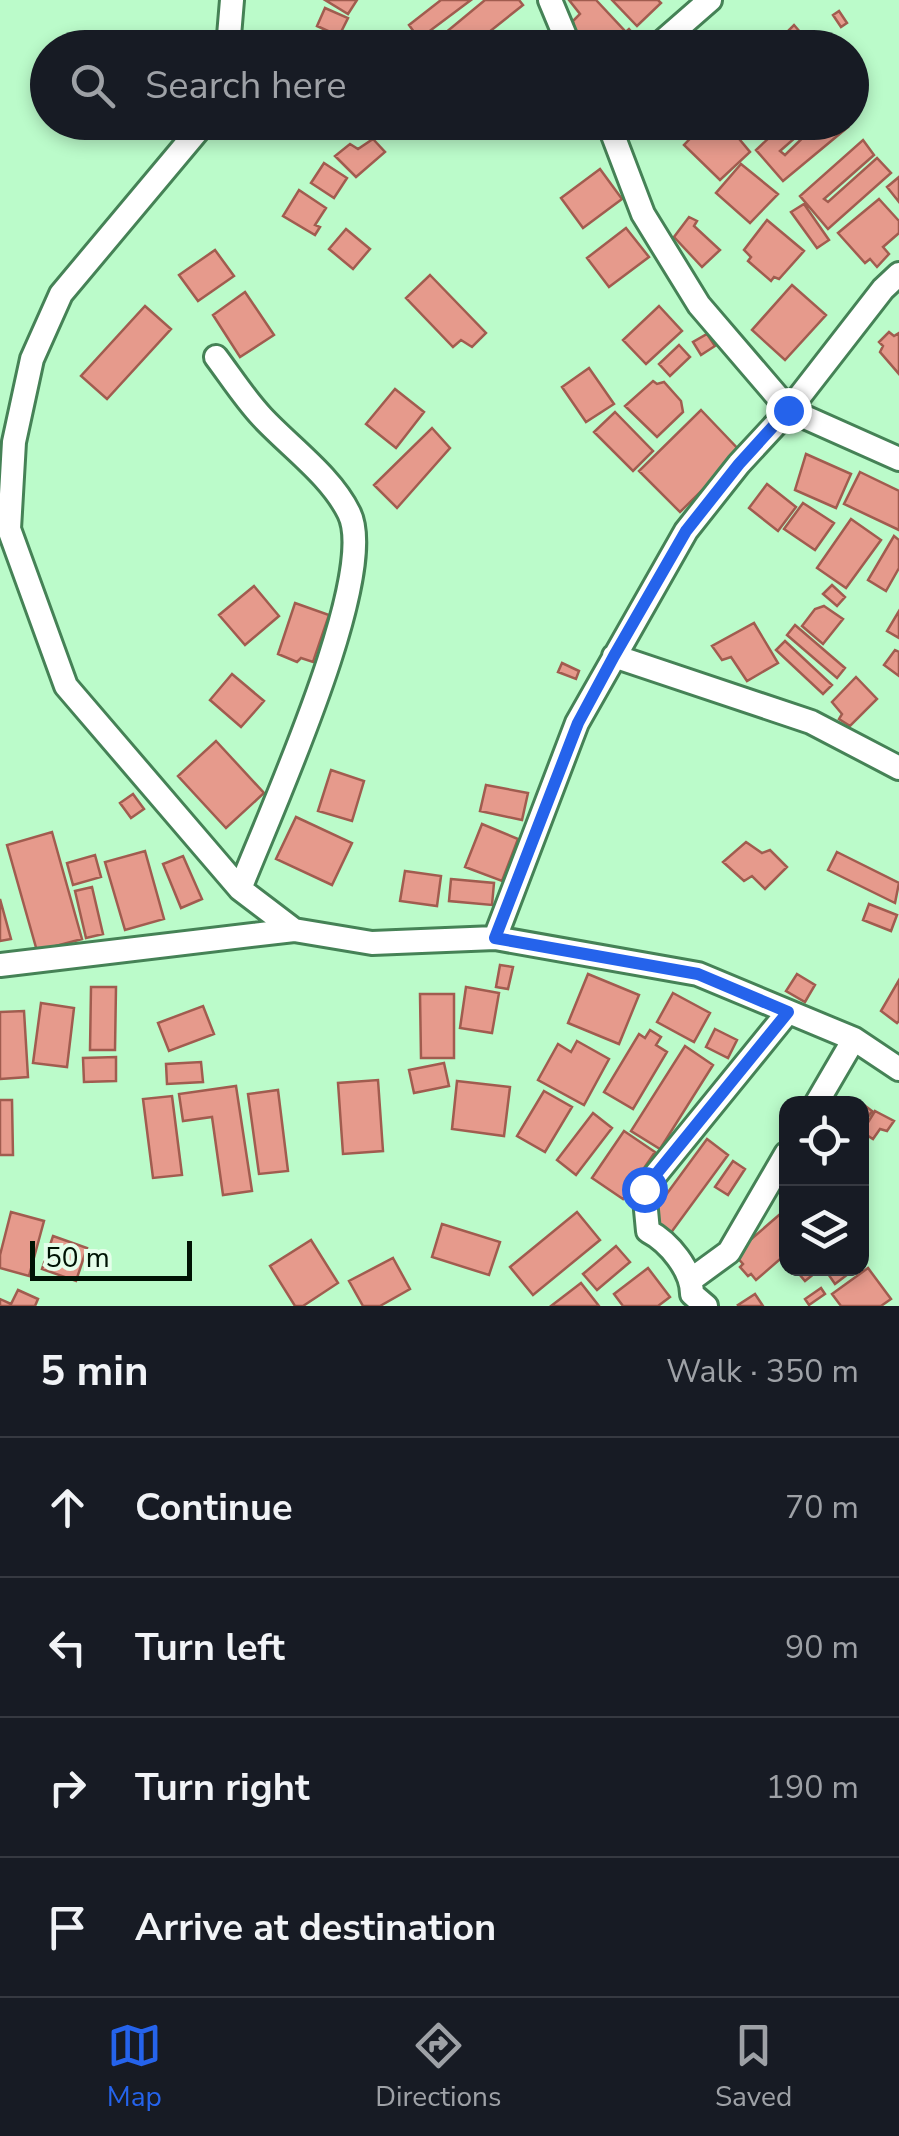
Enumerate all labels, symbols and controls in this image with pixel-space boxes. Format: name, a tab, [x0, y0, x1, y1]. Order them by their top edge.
search box	[30, 30, 869, 140]
icon: search	[65, 58, 120, 113]
text: Search here	[145, 60, 346, 111]
route end	[766, 388, 812, 434]
map controls	[779, 1096, 869, 1276]
button: locate	[779, 1096, 869, 1186]
route start	[622, 1167, 668, 1213]
button: layers	[779, 1186, 869, 1276]
scale bar	[30, 1236, 192, 1280]
text: 50 m	[45, 1239, 110, 1277]
text: 5 min	[40, 1343, 149, 1400]
text: Walk · 350 m	[666, 1350, 859, 1393]
icon: ahead	[40, 1480, 95, 1535]
text: Continue	[135, 1482, 293, 1533]
text: 70 m	[785, 1486, 859, 1529]
icon: left	[40, 1620, 95, 1675]
text: Turn left	[135, 1622, 285, 1673]
text: 90 m	[785, 1626, 859, 1669]
icon: right	[40, 1760, 95, 1815]
text: Turn right	[135, 1762, 310, 1813]
text: 190 m	[766, 1766, 859, 1809]
icon: arrive	[40, 1900, 95, 1955]
text: Arrive at destination	[135, 1902, 496, 1953]
tab: Map	[107, 2018, 162, 2116]
tab: Directions	[375, 2018, 501, 2116]
tab: Saved	[715, 2018, 792, 2116]

